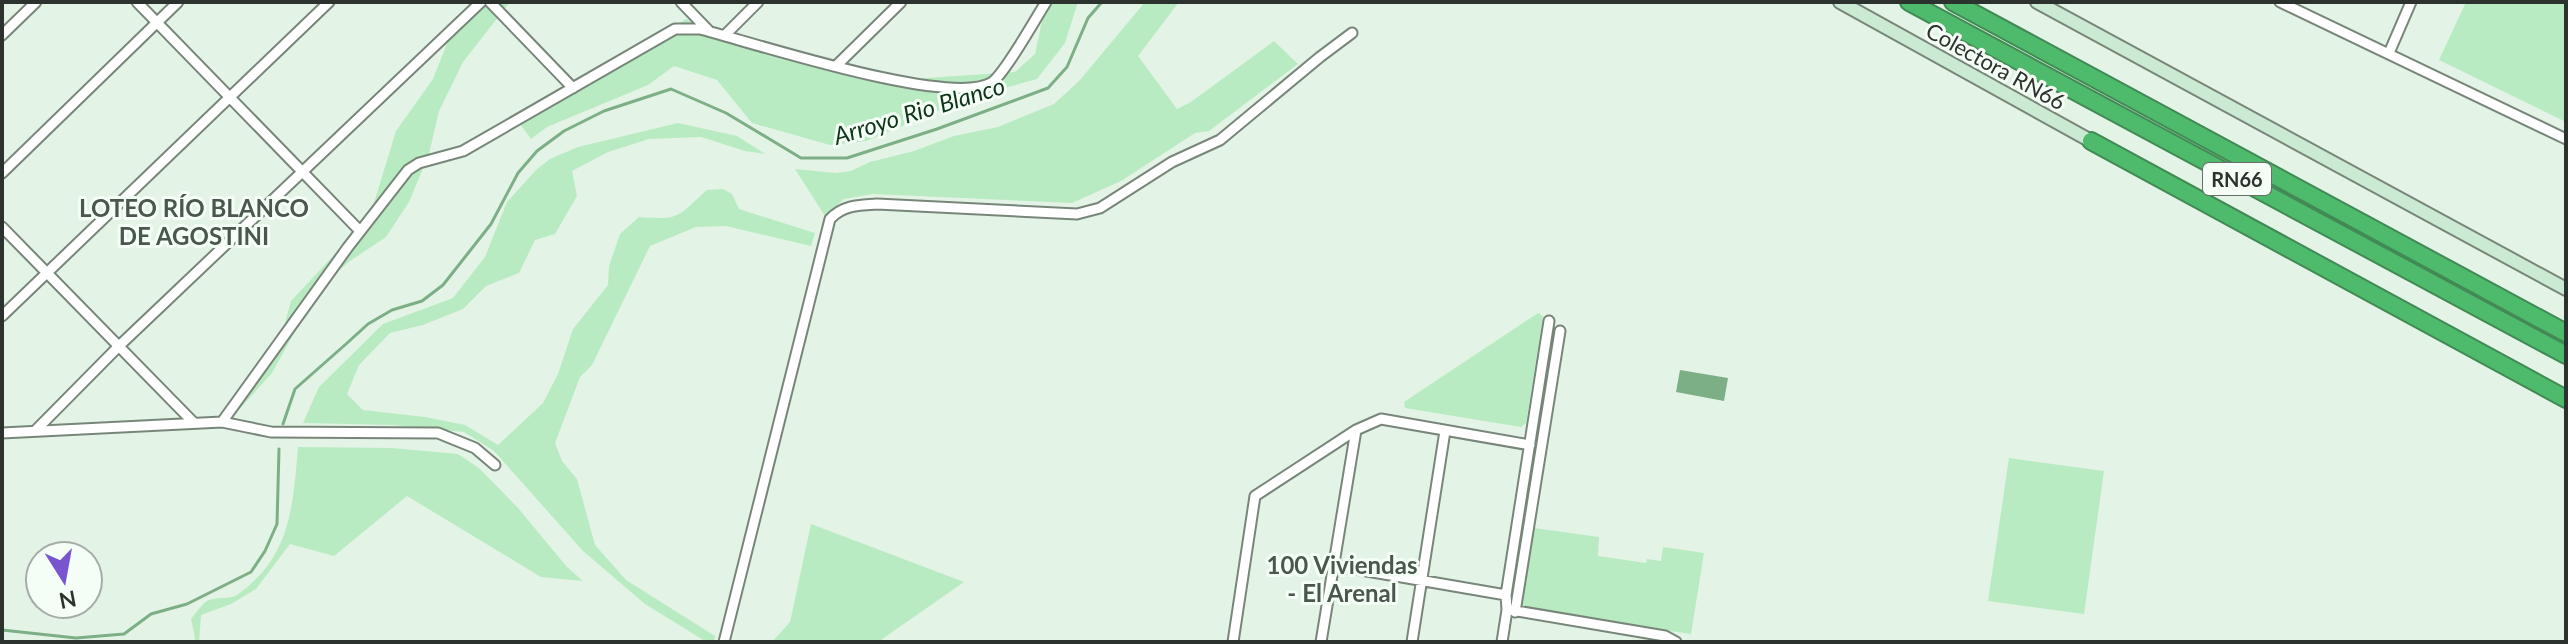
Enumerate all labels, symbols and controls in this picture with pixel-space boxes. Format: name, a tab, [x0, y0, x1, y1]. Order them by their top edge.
street label: Colectora RN66	[1922, 17, 2070, 115]
water label: Arroyo Rio Blanco	[829, 70, 1008, 150]
road number: RN66	[2203, 163, 2271, 195]
district label: LOTEO RÍO BLANCO DE AGOSTINI	[79, 193, 309, 250]
north arrow	[24, 540, 104, 620]
district label: 100 Viviendas - El Arenal	[1267, 550, 1417, 607]
text: N	[57, 585, 79, 615]

